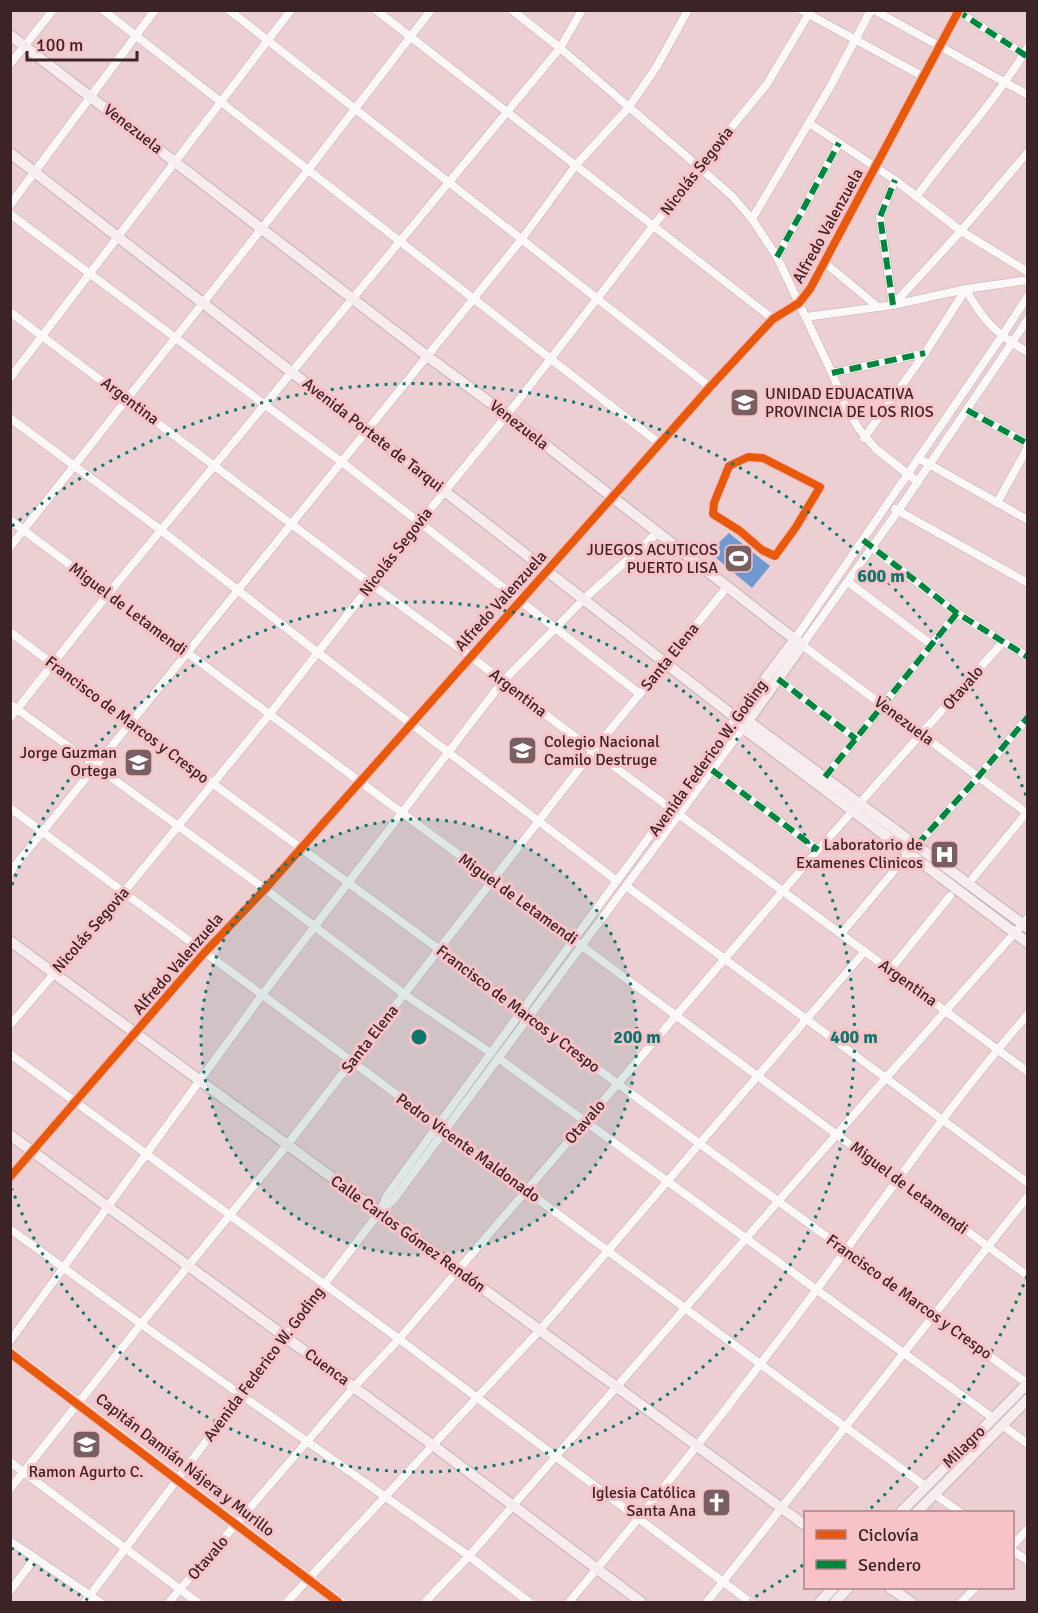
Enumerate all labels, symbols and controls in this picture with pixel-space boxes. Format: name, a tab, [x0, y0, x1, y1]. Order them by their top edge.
scale bar	[27, 24, 136, 62]
text: 100 m	[36, 34, 83, 56]
street label: Venezuela	[99, 100, 167, 158]
street label: Nicolás Segovia	[656, 123, 738, 219]
street label: Alfredo Valenzuela	[788, 165, 868, 287]
street label: Argentina	[97, 373, 163, 429]
street label: Avenida Portete de Tarqui	[299, 374, 447, 496]
place label: UNIDAD EDUACATIVA PROVINCIA DE LOS RIOS	[765, 384, 934, 422]
school or university icon: UNIDAD EDUACATIVA PROVINCIA DE LOS RIOS	[728, 387, 760, 419]
street label: Venezuela	[485, 396, 553, 454]
street label: Nicolás Segovia	[355, 504, 437, 600]
place label: JUEGOS ACUTICOS PUERTO LISA	[586, 540, 718, 578]
sports icon: JUEGOS ACUTICOS PUERTO LISA	[723, 543, 755, 575]
street label: Alfredo Valenzuela	[451, 547, 551, 655]
street label: Miguel de Letamendi	[65, 558, 191, 660]
text: 600 m	[857, 565, 905, 587]
street label: Santa Elena	[637, 619, 703, 695]
street label: Francisco de Marcos y Crespo	[41, 652, 213, 788]
street label: Otavalo	[938, 662, 988, 714]
street label: Argentina	[485, 664, 551, 722]
street label: Avenida Federico W. Goding	[644, 676, 772, 840]
street label: Venezuela	[870, 692, 938, 750]
place label: Colegio Nacional Camilo Destruge	[544, 732, 660, 770]
school or university icon: Colegio Nacional Camilo Destruge	[507, 735, 539, 767]
place label: Jorge Guzman Ortega	[20, 743, 117, 781]
school or university icon: Jorge Guzman Ortega	[122, 746, 154, 778]
place label: Laboratorio de Examenes Clinicos	[796, 835, 923, 873]
hospital icon: Laboratorio de Examenes Clinicos	[928, 838, 960, 870]
street label: Miguel de Letamendi	[454, 849, 582, 949]
street label: Nicolás Segovia	[48, 883, 134, 977]
street label: Alfredo Valenzuela	[128, 909, 228, 1019]
street label: Francisco de Marcos y Crespo	[432, 941, 604, 1077]
street label: Argentina	[875, 955, 941, 1011]
street label: Santa Elena	[337, 1001, 403, 1077]
text: 200 m	[613, 1026, 661, 1048]
text: 400 m	[830, 1026, 878, 1048]
centre of rings	[409, 1027, 429, 1047]
street label: Pedro Vicente Maldonado	[392, 1089, 544, 1207]
street label: Otavalo	[560, 1096, 610, 1148]
street label: Miguel de Letamendi	[846, 1137, 972, 1239]
street label: Calle Carlos Gómez Rendón	[327, 1171, 489, 1297]
street label: Francisco de Marcos y Crespo	[822, 1230, 996, 1364]
street label: Avenida Federico W. Goding	[199, 1283, 329, 1445]
street label: Cuenca	[301, 1344, 353, 1390]
street label: Capitán Damián Nájera y Murillo	[92, 1389, 278, 1541]
street label: Milagro	[938, 1421, 990, 1473]
school or university icon: Ramon Agurto C.	[70, 1428, 102, 1460]
place label: Ramon Agurto C.	[28, 1462, 144, 1482]
place label: Iglesia Católica Santa Ana	[591, 1483, 696, 1521]
church icon: Iglesia Católica Santa Ana	[701, 1486, 733, 1518]
legend	[804, 1511, 1014, 1589]
text: Ciclovía	[858, 1524, 919, 1546]
street label: Otavalo	[183, 1532, 233, 1584]
text: Sendero	[858, 1554, 921, 1576]

